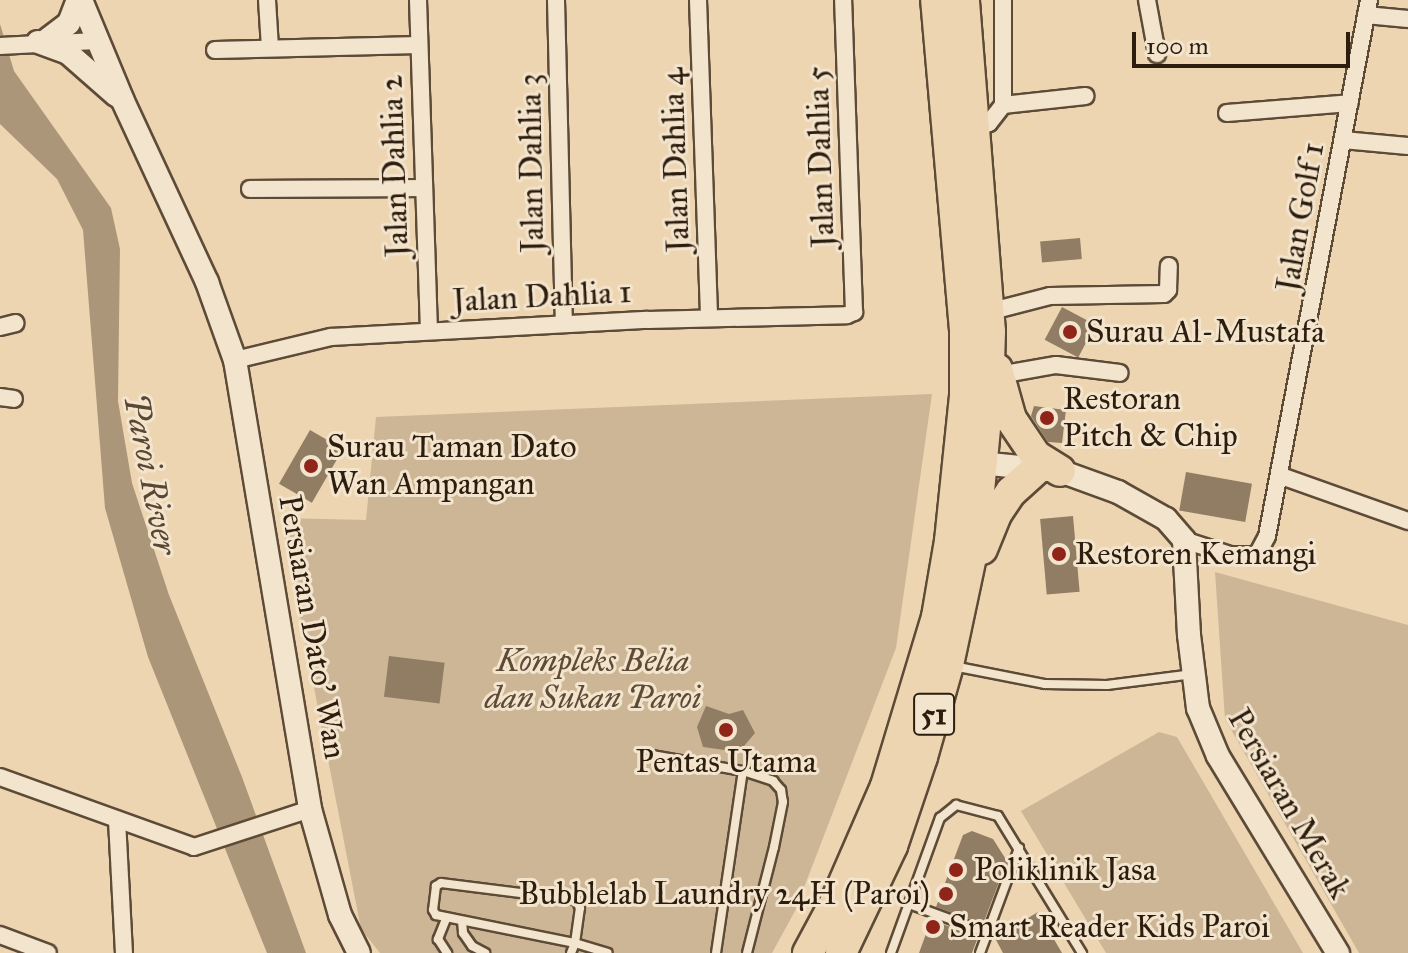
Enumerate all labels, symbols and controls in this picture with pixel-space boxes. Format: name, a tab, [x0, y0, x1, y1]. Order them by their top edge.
scale bar	[1136, 16, 1354, 66]
text: 100 m	[1146, 31, 1209, 61]
street label: Jalan Dahlia 5	[799, 66, 843, 248]
street label: Jalan Dahlia 4	[654, 67, 698, 253]
street label: Jalan Dahlia 3	[511, 73, 553, 253]
street label: Jalan Dahlia 2	[373, 74, 417, 258]
street label: Jalan Golf 1	[1269, 139, 1333, 295]
street label: Jalan Dahlia 1	[452, 273, 632, 321]
place label: Surau Al-Mustafa	[1086, 313, 1325, 351]
marker: Surau Al-Mustafa	[1061, 323, 1079, 341]
place label: Restoran Pitch & Chip	[1063, 381, 1238, 456]
water label: Paroi River	[115, 390, 187, 558]
marker: Restoran Pitch & Chip	[1038, 409, 1056, 427]
place label: Surau Taman Dato Wan Ampangan	[327, 429, 576, 504]
marker: Surau Taman Dato Wan Ampangan	[302, 457, 320, 475]
street label: Persiaran Dato' Wan	[270, 492, 354, 762]
place label: Restoren Kemangi	[1075, 535, 1316, 573]
marker: Restoren Kemangi	[1050, 545, 1068, 563]
park label: Kompleks Belia dan Sukan Paroi	[485, 643, 701, 718]
road number: 51	[912, 688, 956, 740]
street label: Persiaran Merak	[1219, 702, 1359, 906]
marker: Pentas Utama	[717, 721, 735, 739]
place label: Pentas Utama	[635, 743, 817, 781]
place label: Poliklinik Jasa	[974, 851, 1156, 889]
marker: Poliklinik Jasa	[945, 859, 967, 881]
place label: Bubblelab Laundry 24H (Paroi)	[518, 875, 930, 913]
marker: Bubblelab Laundry 24H (Paroi)	[937, 885, 955, 903]
place label: Smart Reader Kids Paroi	[949, 908, 1270, 946]
marker: Smart Reader Kids Paroi	[924, 918, 942, 936]

